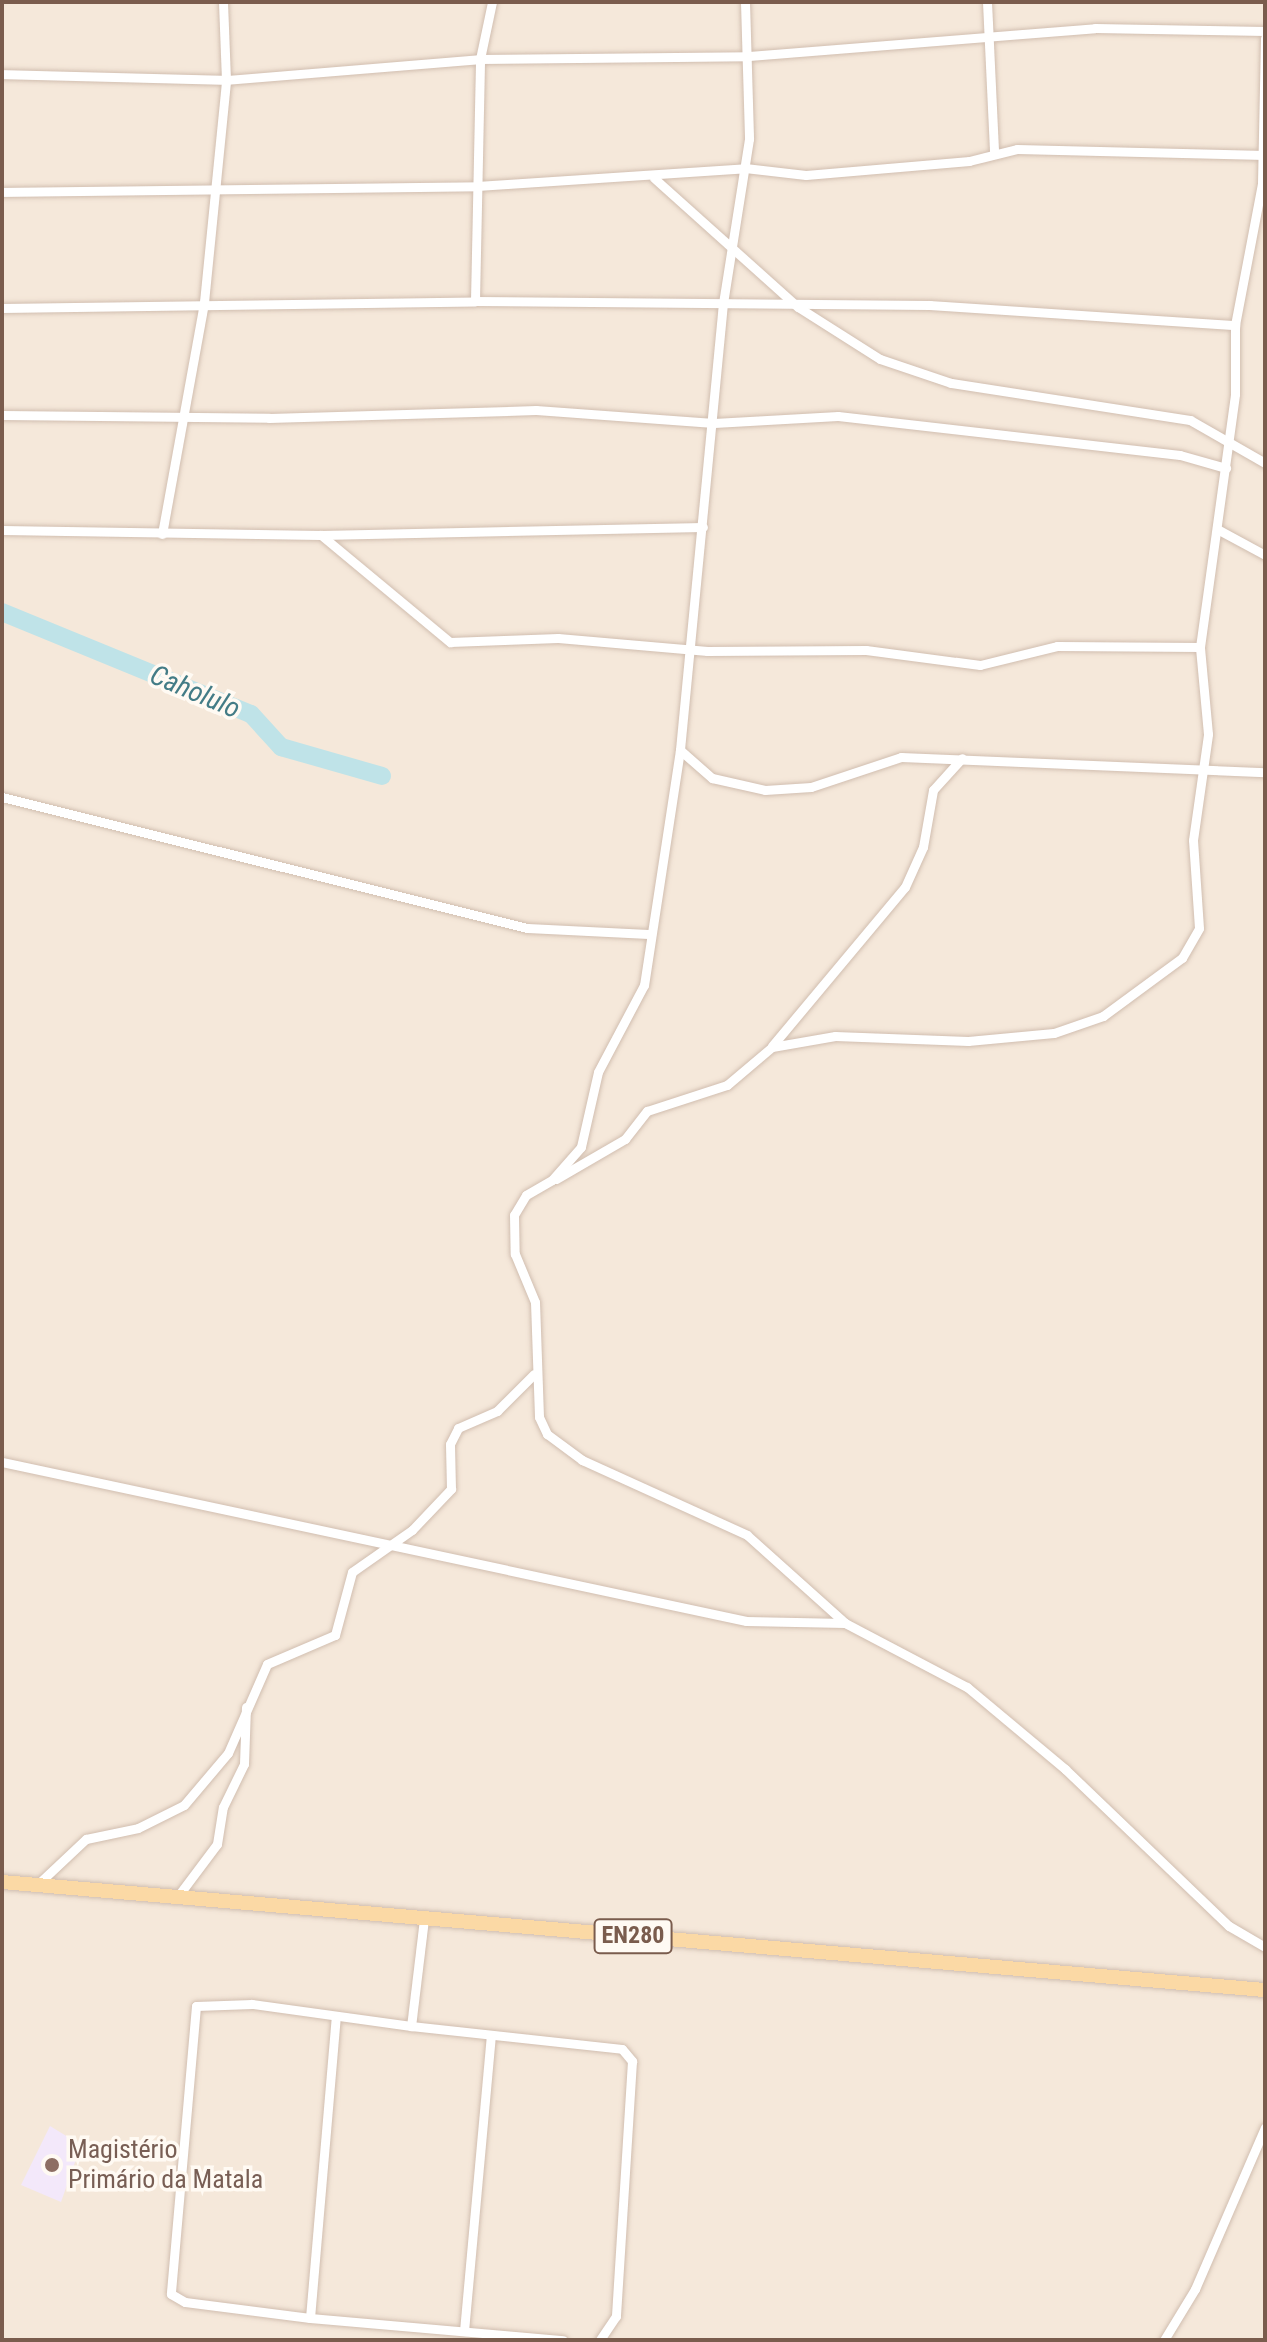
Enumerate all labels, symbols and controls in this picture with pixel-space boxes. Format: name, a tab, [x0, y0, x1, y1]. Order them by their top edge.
water label: Caholulo	[145, 658, 245, 726]
road number: EN280	[593, 1916, 673, 1956]
place label: Magistério Primário da Matala	[68, 2134, 263, 2196]
marker: Magistério Primário da Matala	[43, 2156, 61, 2174]

